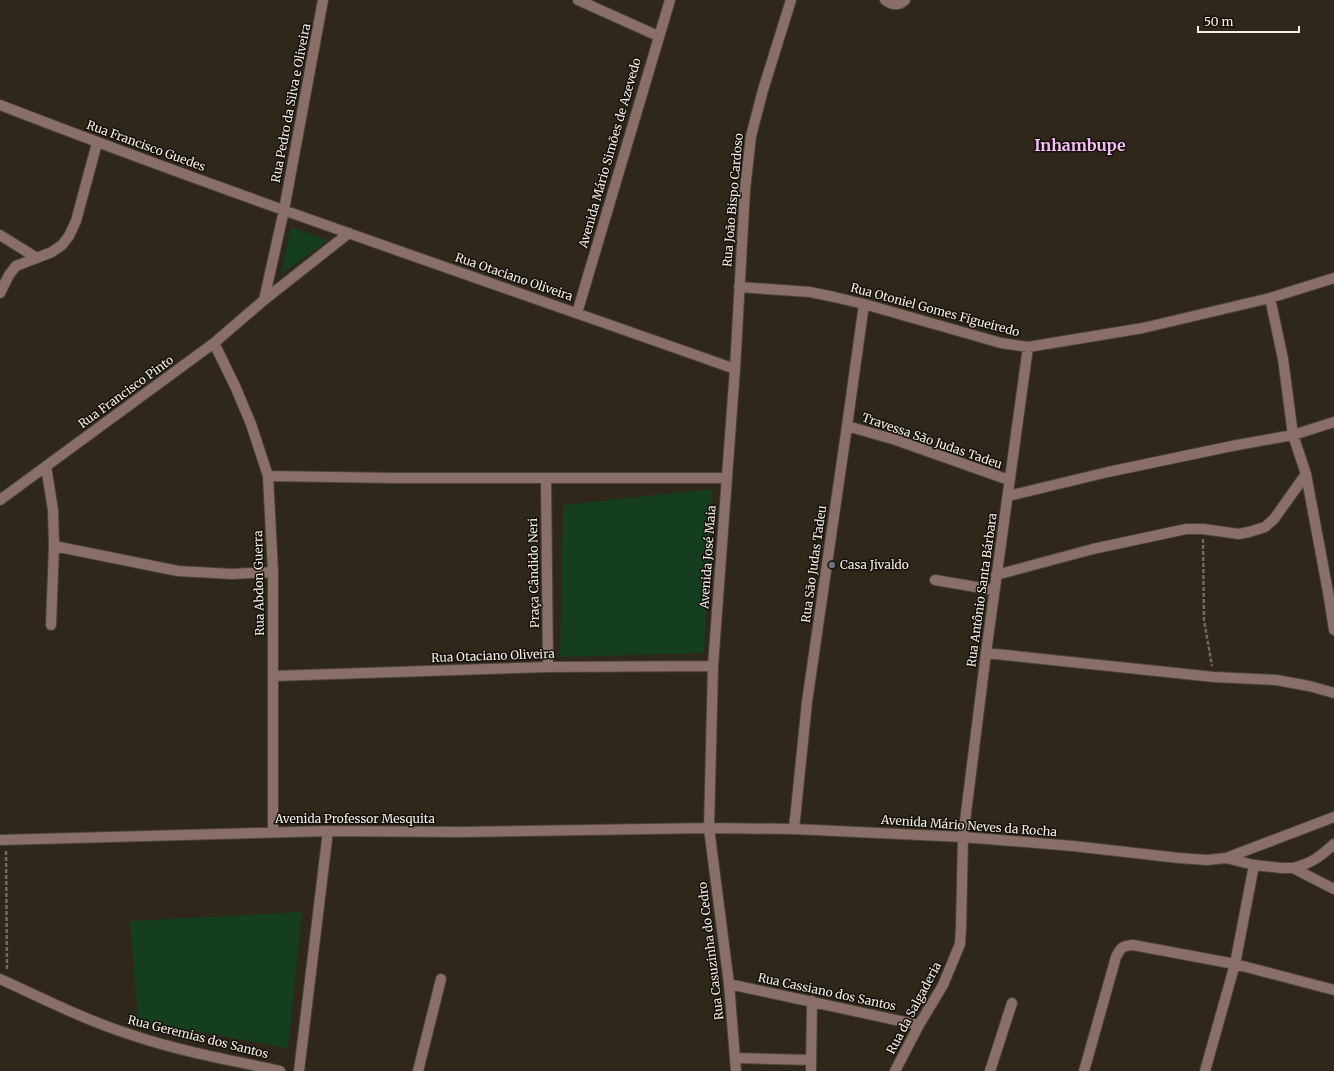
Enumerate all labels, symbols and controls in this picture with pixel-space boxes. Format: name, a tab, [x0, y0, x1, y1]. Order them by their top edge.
scale bar	[1198, 8, 1299, 34]
text: 50 m	[1204, 14, 1233, 29]
street label: Rua Pedro da Silva e Oliveira	[268, 22, 313, 184]
street label: Avenida Mário Simões de Azevedo	[575, 56, 644, 251]
street label: Rua Francisco Guedes	[85, 117, 208, 174]
street label: Rua João Bispo Cardoso	[719, 132, 746, 268]
district label: Inhambupe	[1034, 135, 1126, 155]
street label: Rua Otaciano Oliveira	[453, 249, 576, 304]
street label: Rua Otoniel Gomes Figueiredo	[849, 280, 1021, 339]
street label: Rua Francisco Pinto	[75, 352, 176, 431]
street label: Travessa São Judas Tadeu	[860, 409, 1005, 472]
street label: Avenida José Maia	[696, 504, 719, 610]
street label: Rua São Judas Tadeu	[798, 504, 829, 624]
street label: Rua Antônio Santa Bárbara	[963, 511, 1000, 668]
street label: Praça Cândido Neri	[525, 518, 542, 628]
street label: Rua Abdon Guerra	[250, 530, 267, 636]
place label: Casa Jivaldo	[840, 557, 909, 572]
marker: Casa Jivaldo	[827, 560, 837, 570]
street label: Rua Otaciano Oliveira	[431, 646, 556, 665]
street label: Avenida Professor Mesquita	[274, 811, 436, 826]
street label: Avenida Mário Neves da Rocha	[880, 812, 1058, 839]
street label: Rua Casuzinha do Cedro	[695, 881, 726, 1021]
street label: Rua da Salgaderia	[883, 959, 944, 1056]
street label: Rua Cassiano dos Santos	[757, 970, 898, 1014]
street label: Rua Geremias dos Santos	[126, 1012, 270, 1061]

